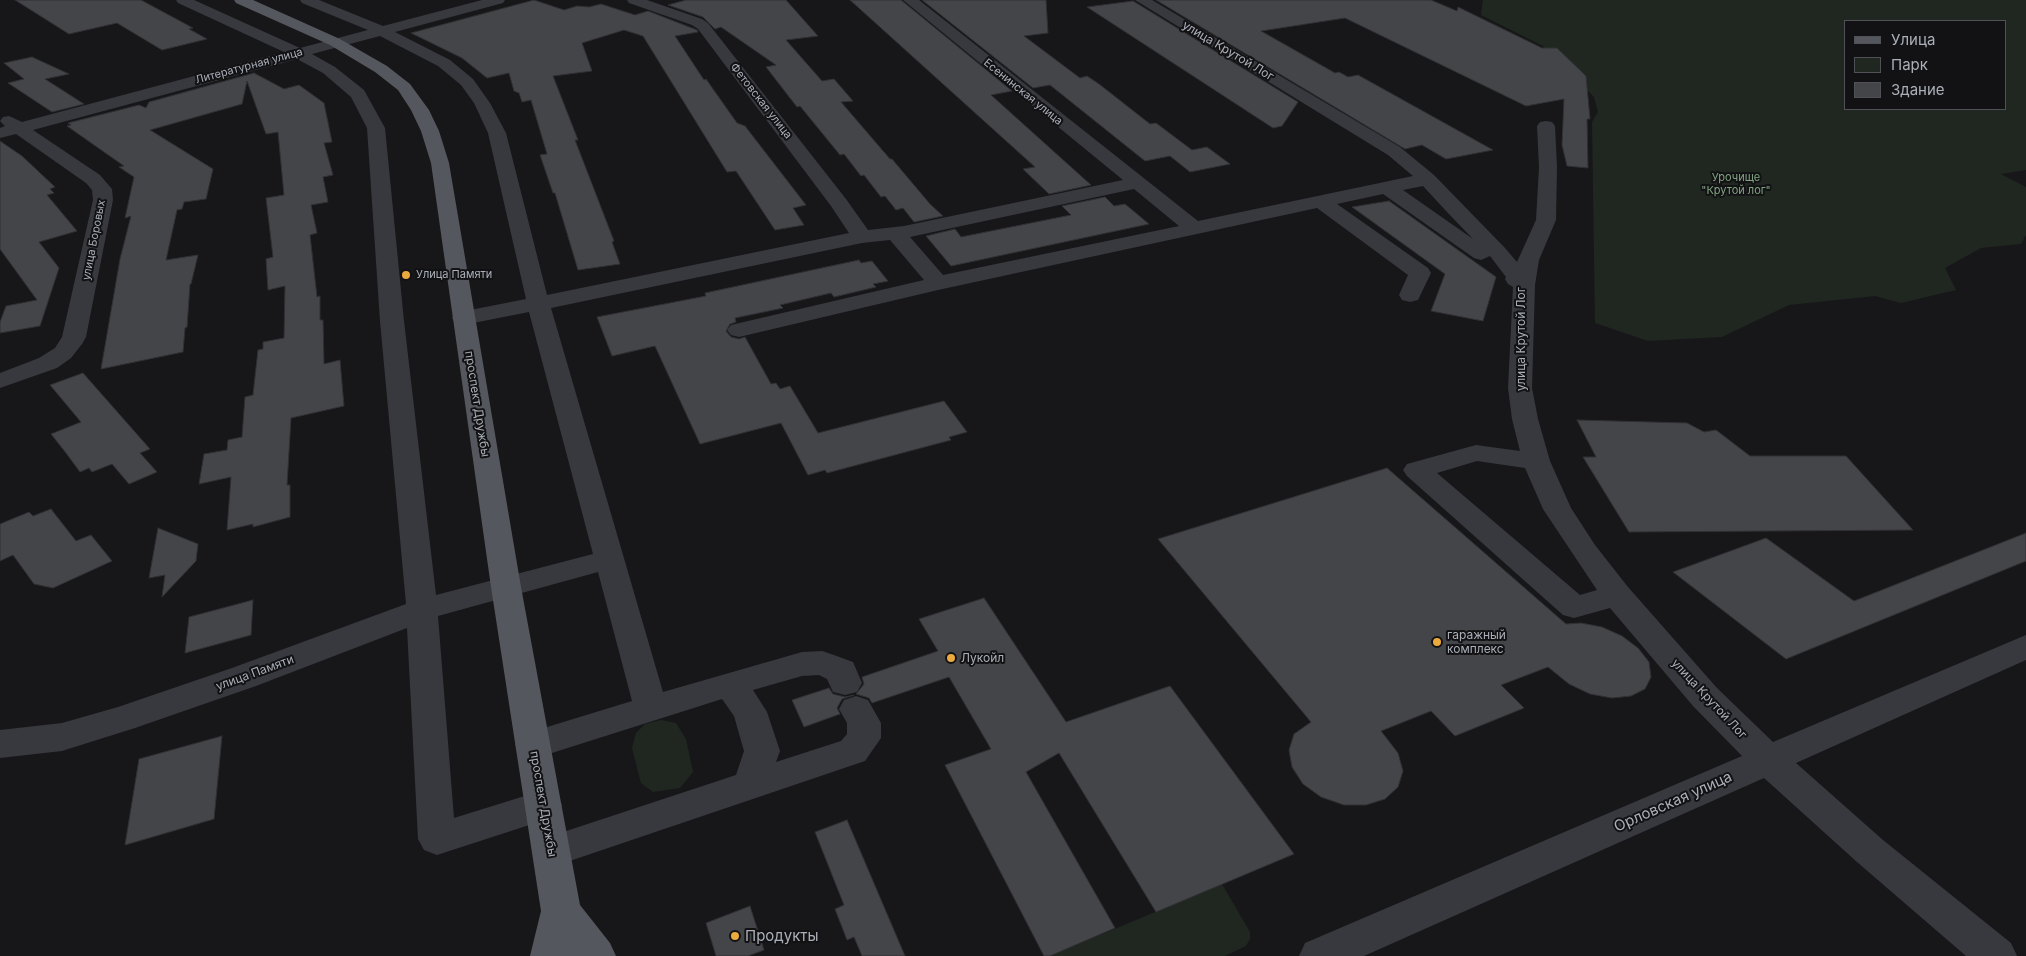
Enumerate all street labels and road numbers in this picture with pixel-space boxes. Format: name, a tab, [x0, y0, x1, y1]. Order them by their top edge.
street label: улица Крутой Лог	[1180, 18, 1276, 84]
street label: Литературная улица	[194, 45, 304, 87]
street label: Есенинская улица	[981, 56, 1065, 128]
street label: Фетовская улица	[727, 61, 795, 141]
street label: улица Боровых	[80, 199, 108, 281]
street label: улица Крутой Лог	[1514, 287, 1528, 391]
street label: проспект Дружбы	[461, 350, 493, 458]
street label: улица Памяти	[214, 652, 296, 694]
street label: улица Крутой Лог	[1668, 656, 1750, 742]
street label: проспект Дружбы	[527, 750, 559, 858]
street label: Орловская улица	[1611, 768, 1735, 836]

